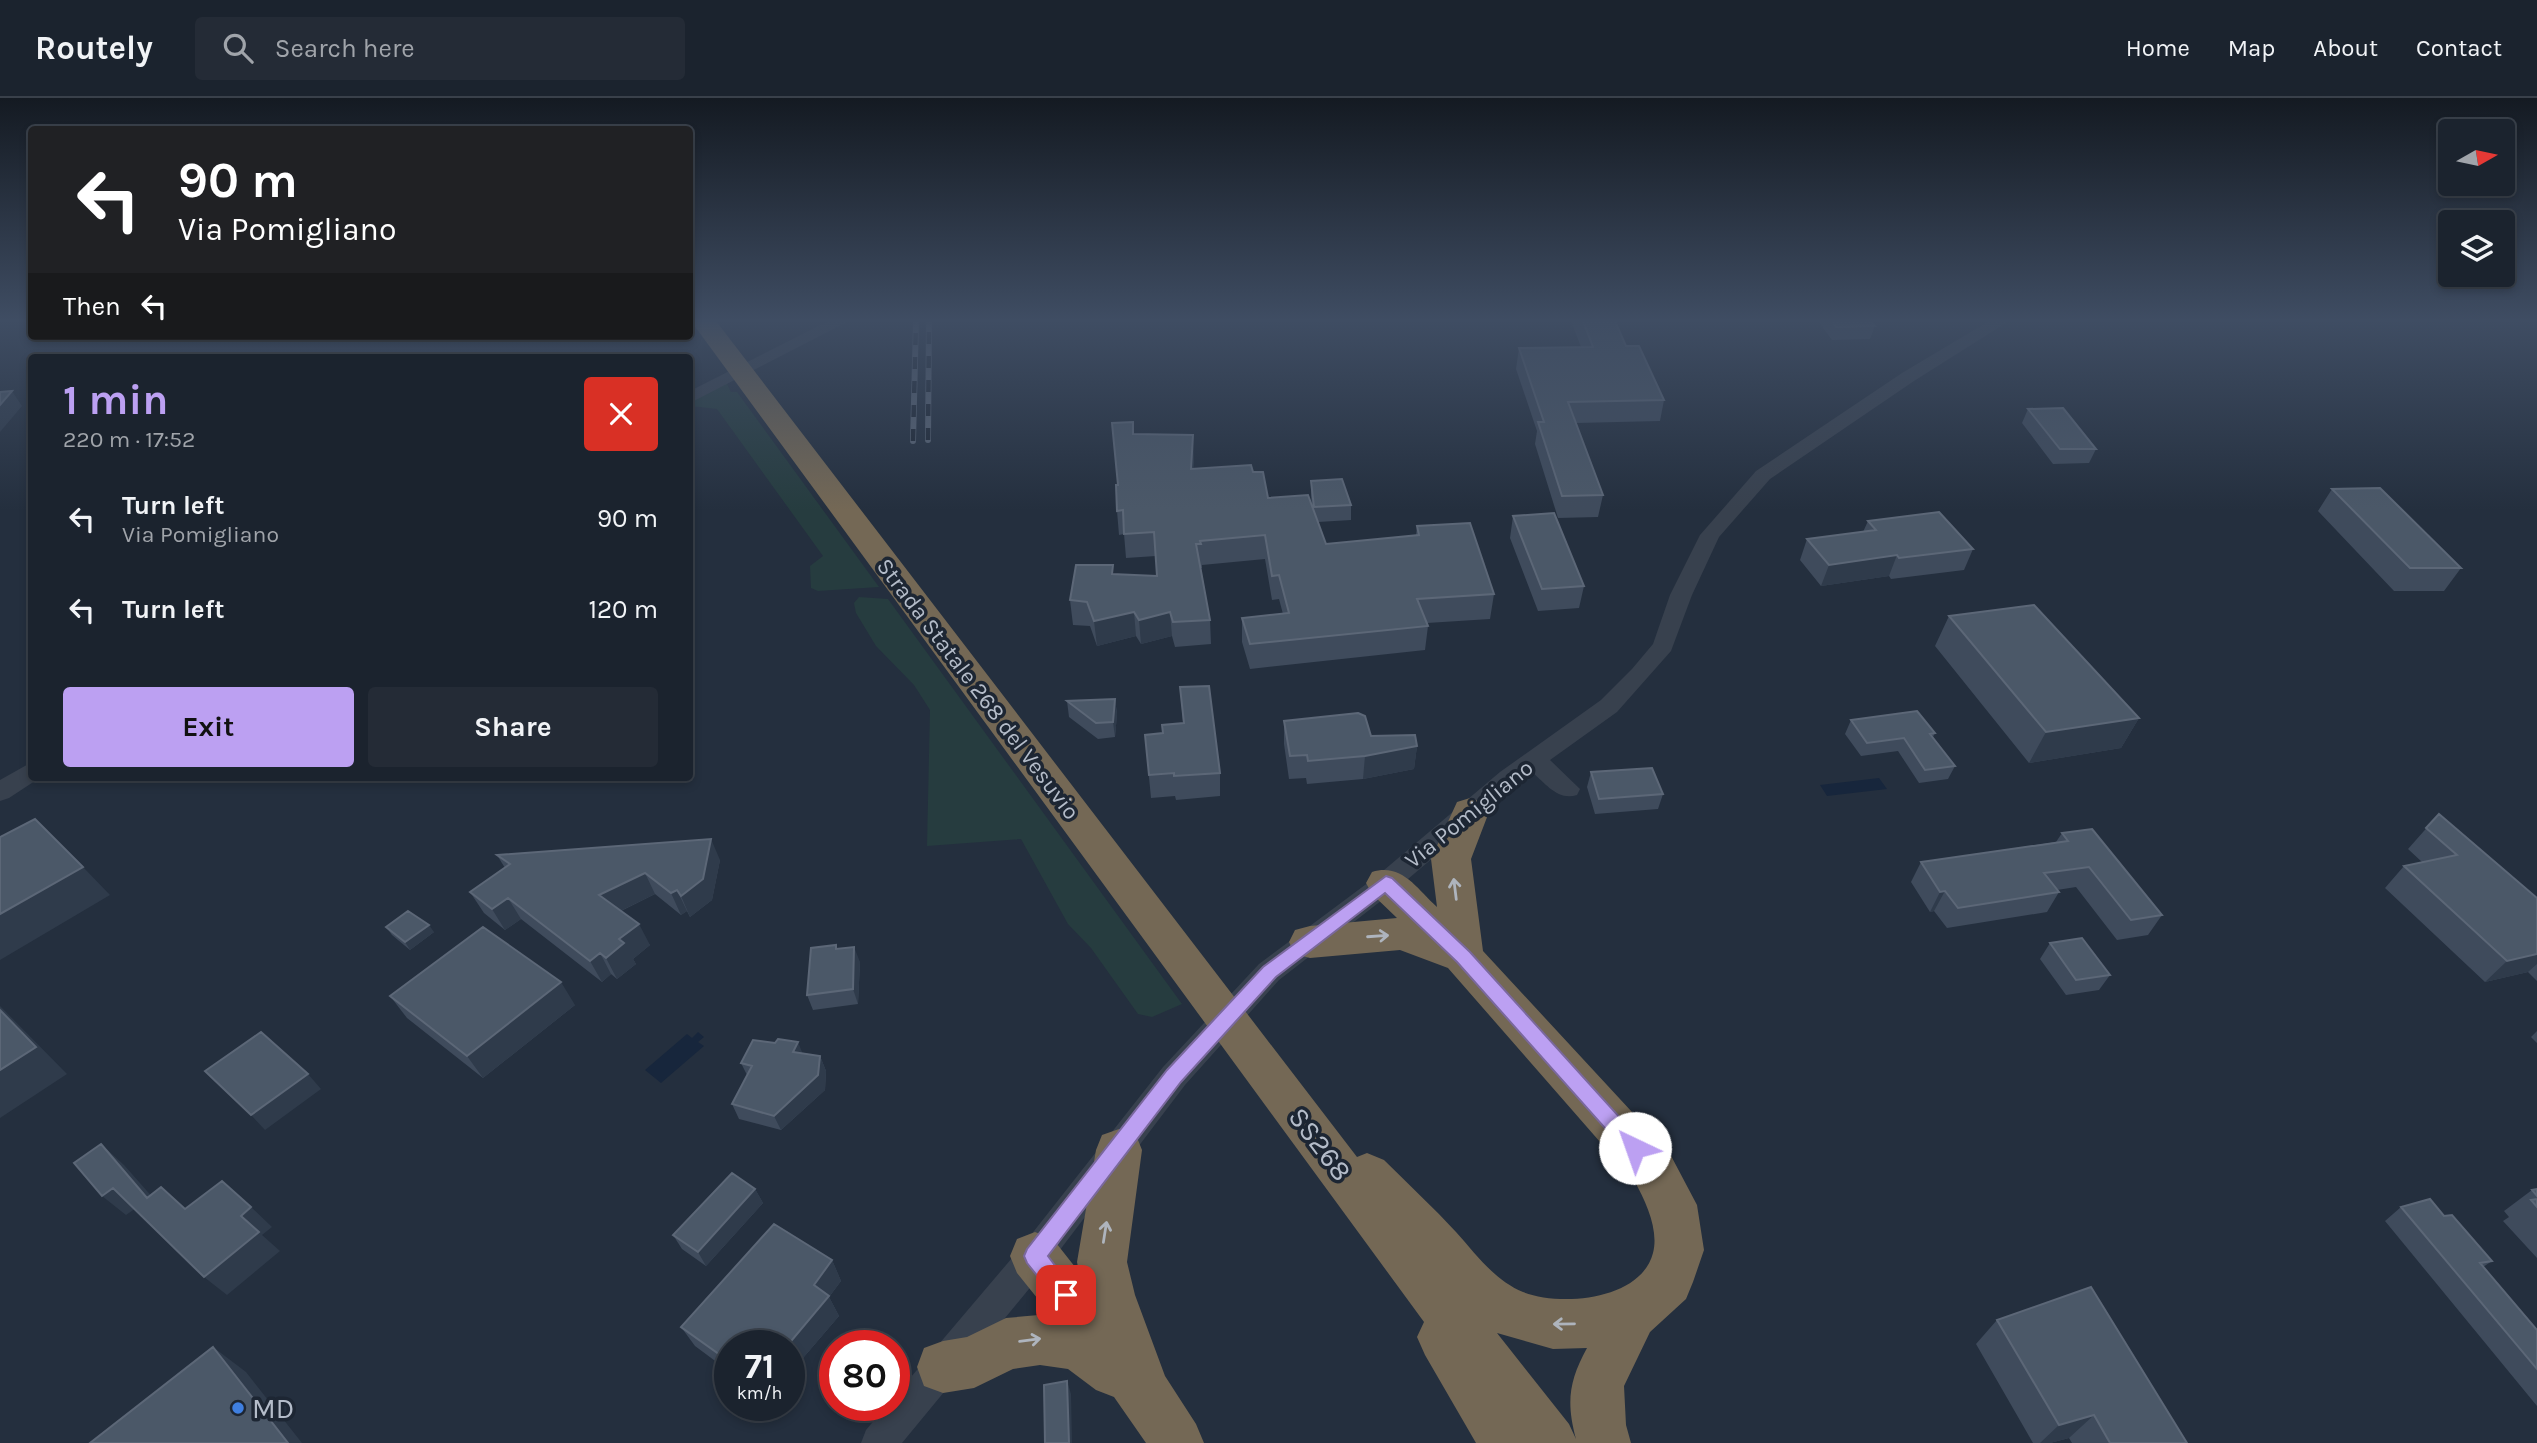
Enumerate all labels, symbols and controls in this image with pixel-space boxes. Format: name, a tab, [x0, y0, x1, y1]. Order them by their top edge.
search box	[195, 17, 685, 80]
text: Routely	[35, 29, 153, 67]
icon: search	[219, 29, 257, 67]
text: Search here	[275, 33, 415, 64]
text: Home	[2126, 34, 2190, 62]
text: Map	[2228, 34, 2275, 62]
text: About	[2313, 34, 2378, 62]
text: Contact	[2416, 34, 2502, 62]
north arrow	[2438, 119, 2515, 196]
map controls	[2438, 119, 2515, 287]
text: 90 m	[178, 152, 298, 209]
icon: left	[63, 154, 154, 245]
button: layers	[2438, 210, 2515, 287]
text: Via Pomigliano	[178, 211, 396, 248]
icon: left	[135, 287, 173, 325]
text: Then	[63, 291, 121, 322]
text: 1 min	[63, 375, 168, 425]
button: close	[584, 377, 658, 451]
text: 220 m · 17:52	[63, 426, 195, 453]
text: Turn left	[122, 490, 224, 521]
icon: left	[63, 500, 101, 538]
text: 90 m	[597, 503, 658, 534]
text: Via Pomigliano	[122, 521, 279, 548]
street label: Strada Statale 268 del Vesuvio	[871, 553, 1085, 825]
icon: left	[63, 591, 101, 629]
text: Turn left	[122, 594, 224, 625]
text: 120 m	[588, 594, 658, 625]
button: Exit	[63, 687, 354, 767]
button: Share	[368, 687, 658, 767]
street label: Via Pomigliano	[1400, 754, 1538, 874]
one-way arrow	[1448, 878, 1461, 901]
one-way arrow	[1366, 929, 1389, 942]
street label: SS268	[1282, 1101, 1358, 1187]
position arrow	[1598, 1111, 1672, 1185]
one-way arrow	[1099, 1222, 1112, 1244]
pin	[1036, 1265, 1096, 1325]
icon: arrive	[1047, 1276, 1085, 1314]
one-way arrow	[1553, 1317, 1576, 1331]
speed limit sign: 80	[819, 1330, 910, 1421]
one-way arrow	[1018, 1334, 1041, 1347]
text: 71	[745, 1346, 774, 1387]
text: km/h	[737, 1382, 782, 1404]
place label: MD	[252, 1392, 294, 1425]
marker: MD	[230, 1400, 246, 1416]

